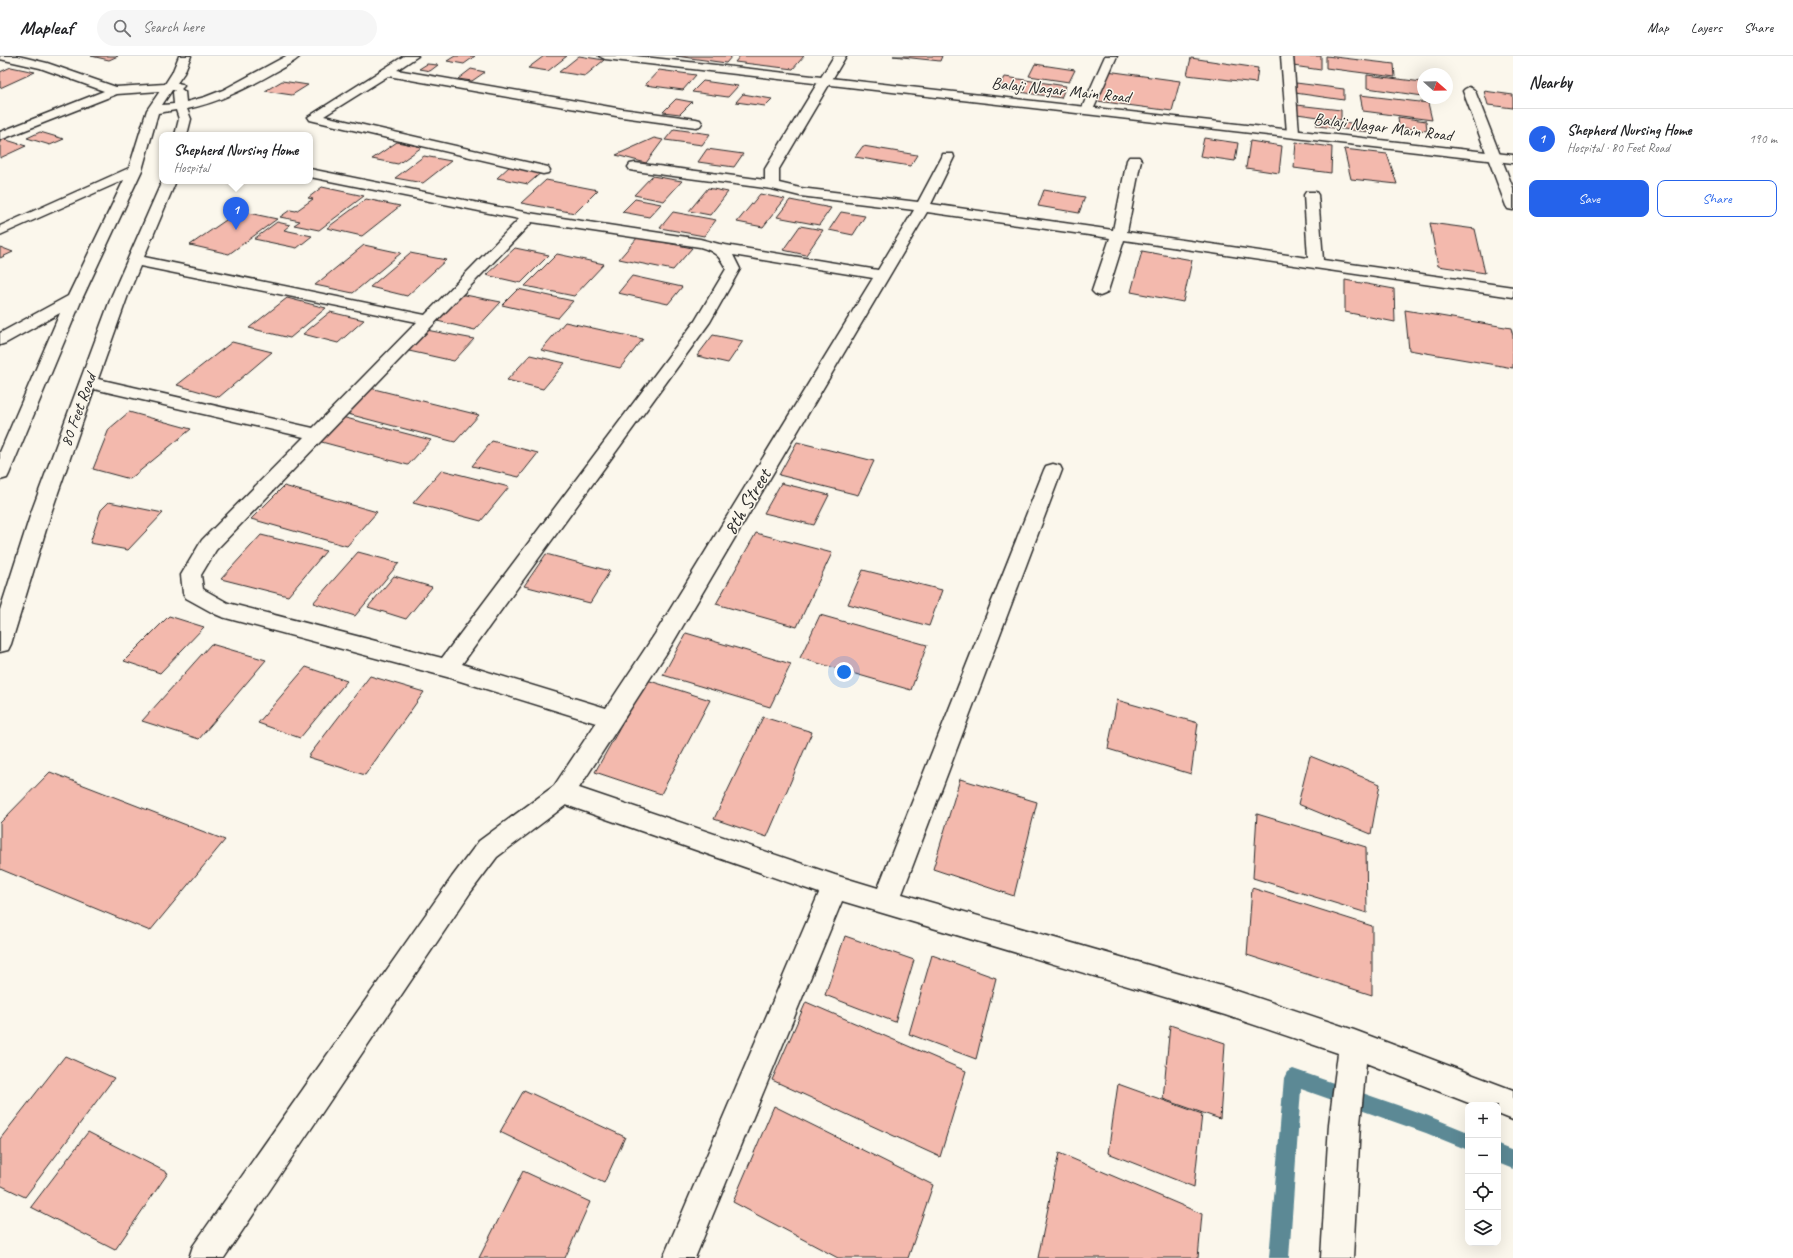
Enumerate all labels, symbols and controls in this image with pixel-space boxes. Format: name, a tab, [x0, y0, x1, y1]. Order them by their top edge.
search box	[97, 10, 377, 46]
text: Mapleaf	[20, 16, 73, 40]
icon: search	[111, 17, 133, 39]
text: Search here	[143, 18, 204, 37]
text: Map	[1647, 19, 1669, 36]
text: Layers	[1691, 19, 1722, 36]
text: Share	[1744, 19, 1773, 36]
north arrow	[1417, 68, 1453, 104]
street label: Balaji Nagar Main Road	[991, 72, 1134, 108]
text: Nearby	[1529, 72, 1572, 93]
street label: Balaji Nagar Main Road	[1312, 108, 1456, 146]
text: Shepherd Nursing Home	[1567, 121, 1692, 140]
text: 1	[1539, 131, 1545, 147]
text: 190 m	[1749, 131, 1777, 147]
popup	[159, 132, 313, 184]
text: Hospital · 80 Feet Road	[1567, 140, 1670, 156]
text: Shepherd Nursing Home	[174, 141, 298, 160]
text: Hospital	[174, 160, 209, 176]
button: Save	[1529, 180, 1649, 217]
button: Share	[1657, 180, 1777, 217]
pin: 1	[223, 197, 249, 230]
street label: 80 Feet Road	[55, 367, 102, 449]
street label: 8th Street	[718, 462, 778, 540]
your location	[834, 662, 854, 682]
map controls	[1465, 1102, 1501, 1246]
button: +	[1465, 1102, 1501, 1138]
button: −	[1465, 1138, 1501, 1174]
button: locate	[1465, 1174, 1501, 1210]
button: layers	[1465, 1210, 1501, 1246]

